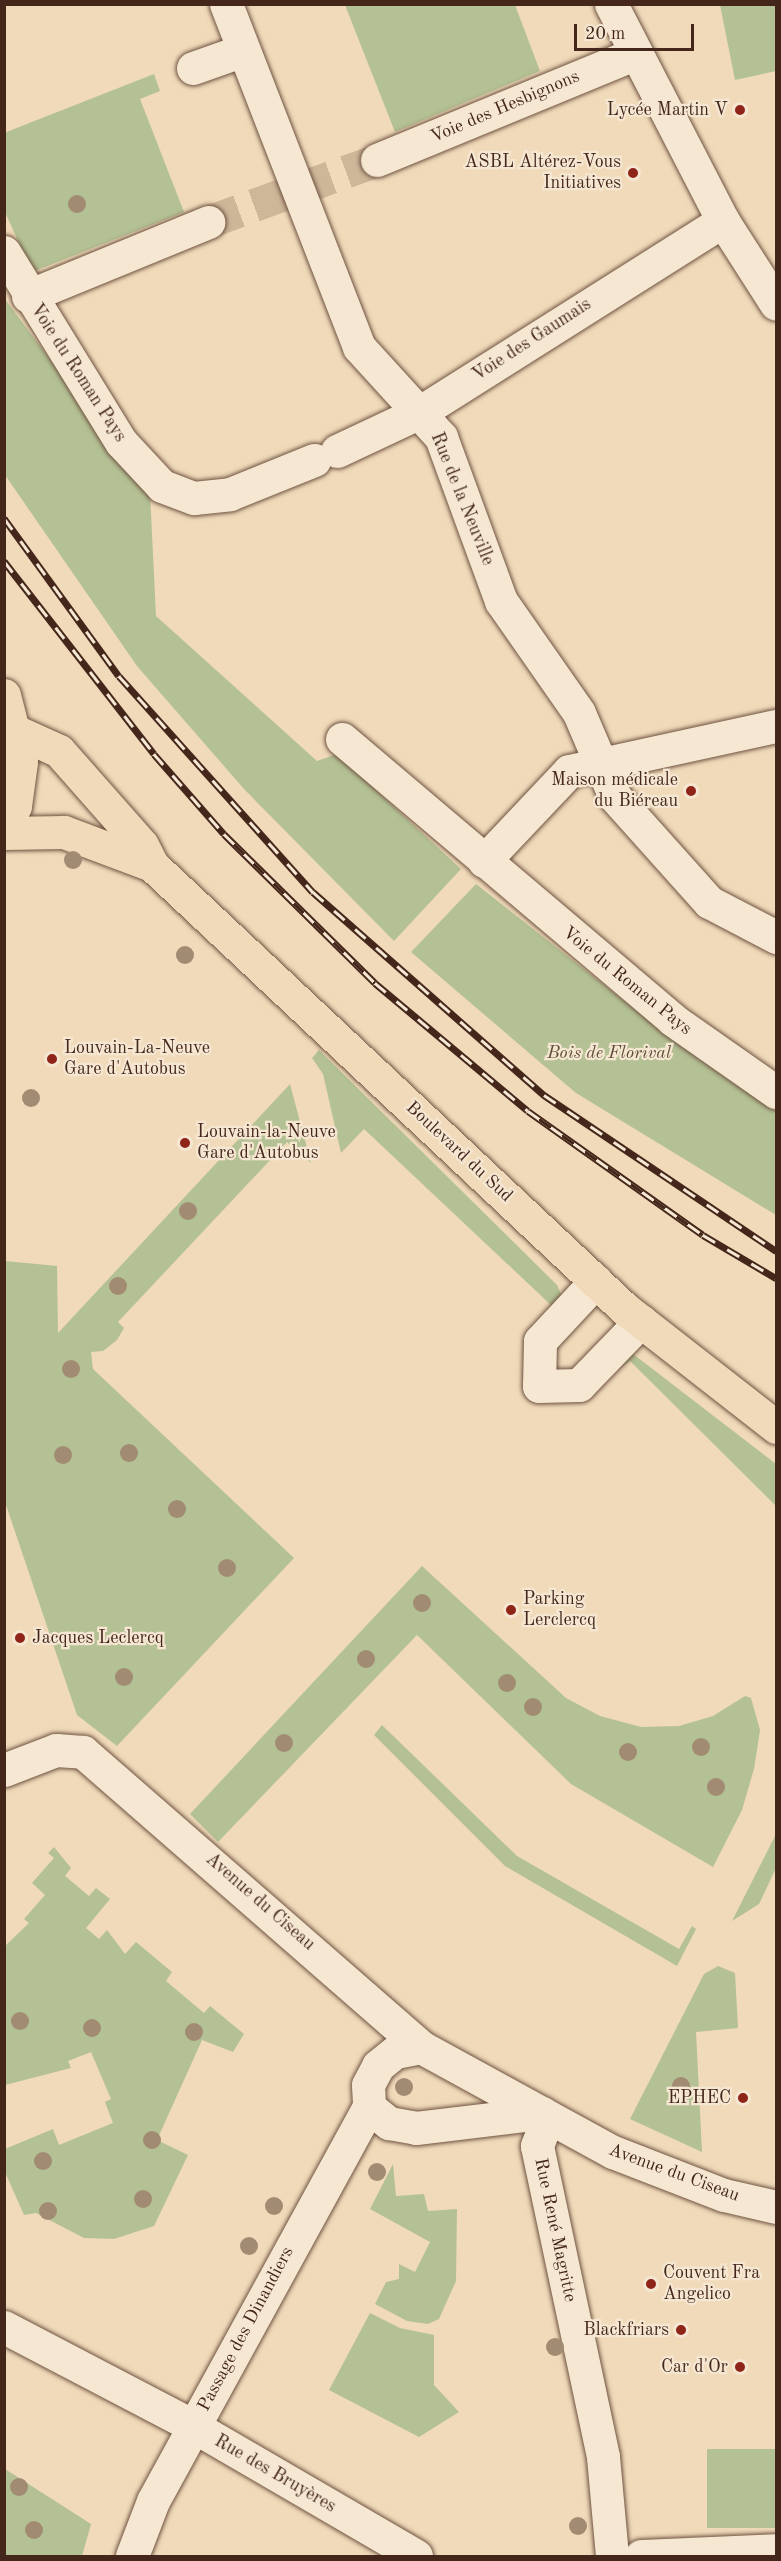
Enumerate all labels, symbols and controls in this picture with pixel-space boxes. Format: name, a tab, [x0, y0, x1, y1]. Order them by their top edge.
scale bar	[577, 12, 697, 50]
text: 20 m	[585, 25, 625, 43]
street label: Voie des Hesbignons	[427, 66, 583, 148]
place label: Lycée Martin V	[607, 99, 728, 121]
marker: Lycée Martin V	[733, 103, 747, 117]
place label: ASBL Altérez-Vous Initiatives	[465, 152, 621, 195]
marker: ASBL Altérez-Vous Initiatives	[626, 166, 640, 180]
street label: Voie des Gaumais	[469, 294, 595, 386]
street label: Voie du Roman Pays	[25, 300, 131, 446]
street label: Rue de la Neuville	[425, 429, 499, 569]
place label: Maison médicale du Biéreau	[551, 770, 678, 812]
marker: Maison médicale du Biéreau	[682, 782, 700, 800]
street label: Voie du Roman Pays	[558, 922, 696, 1040]
place label: Louvain-La-Neuve Gare d'Autobus	[64, 1038, 210, 1080]
park label: Bois de Florival	[547, 1042, 671, 1064]
marker: Louvain-La-Neuve Gare d'Autobus	[45, 1052, 59, 1066]
street label: Boulevard du Sud	[401, 1097, 517, 1207]
place label: Louvain-la-Neuve Gare d'Autobus	[197, 1122, 336, 1164]
marker: Louvain-la-Neuve Gare d'Autobus	[178, 1136, 192, 1150]
place label: Parking Lerclercq	[523, 1589, 596, 1632]
marker: Parking Lerclercq	[504, 1603, 518, 1617]
place label: Jacques Leclercq	[32, 1627, 164, 1649]
marker: Jacques Leclercq	[13, 1631, 27, 1645]
street label: Avenue du Ciseau	[201, 1849, 319, 1955]
place label: EPHEC	[668, 2087, 731, 2109]
marker: EPHEC	[736, 2091, 750, 2105]
street label: Avenue du Ciseau	[606, 2139, 742, 2207]
street label: Rue René Magritte	[529, 2156, 581, 2304]
street label: Passage des Dinandiers	[193, 2243, 299, 2415]
place label: Couvent Fra Angelico	[663, 2263, 760, 2306]
marker: Couvent Fra Angelico	[644, 2277, 658, 2291]
place label: Blackfriars	[583, 2319, 669, 2341]
marker: Blackfriars	[674, 2323, 688, 2337]
place label: Car d'Or	[661, 2356, 728, 2378]
marker: Car d'Or	[733, 2360, 747, 2374]
street label: Rue des Bruyères	[210, 2430, 340, 2518]

